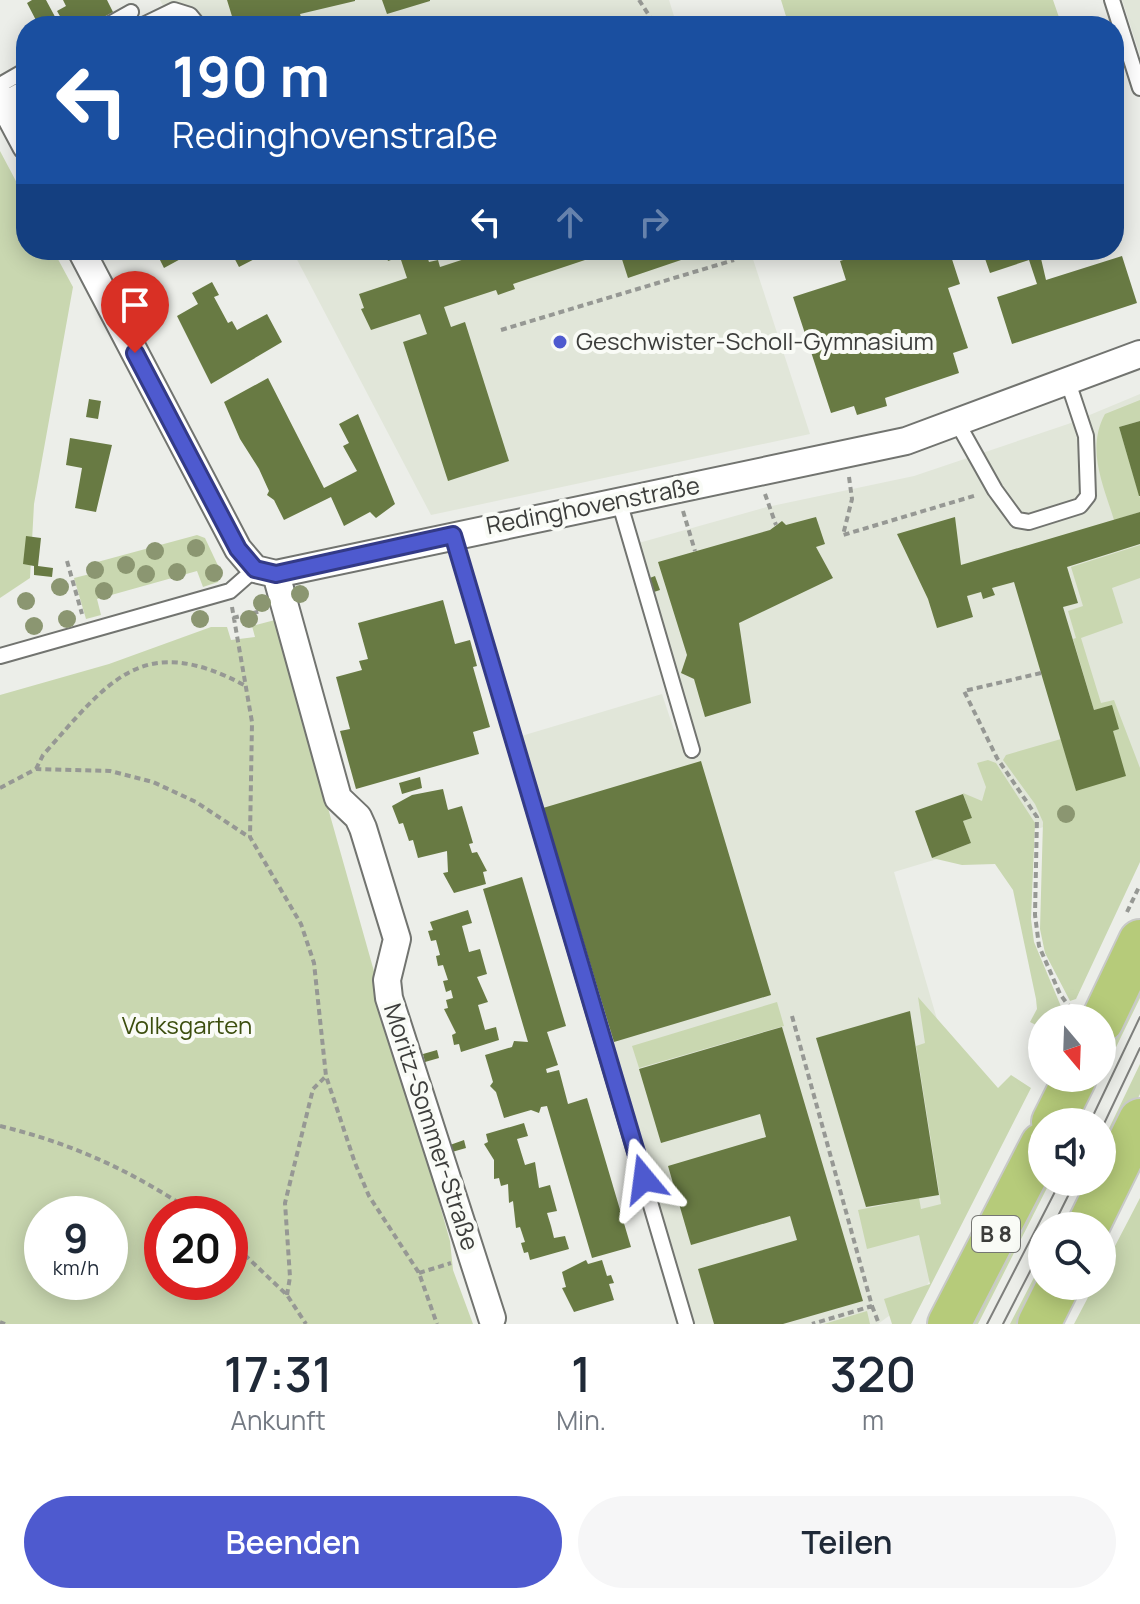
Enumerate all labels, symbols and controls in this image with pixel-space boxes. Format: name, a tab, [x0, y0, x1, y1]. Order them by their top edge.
text: 190 m	[172, 37, 330, 114]
icon: left	[40, 48, 144, 152]
text: Redinghovenstraße	[172, 110, 498, 159]
icon: left	[464, 200, 508, 244]
icon: ahead	[548, 200, 592, 244]
icon: right	[632, 200, 676, 244]
pin	[101, 271, 169, 353]
icon: arrive	[113, 283, 157, 327]
place label: Geschwister-Scholl-Gymnasium	[576, 324, 934, 357]
marker: Geschwister-Scholl-Gymnasium	[551, 333, 569, 351]
street label: Redinghovenstraße	[483, 468, 702, 541]
street label: Moritz-Sommer-Straße	[377, 999, 488, 1254]
north arrow	[1028, 1004, 1116, 1092]
map controls	[1028, 1004, 1116, 1300]
park label: Volksgarten	[122, 1008, 252, 1041]
button: sound	[1028, 1108, 1116, 1196]
position arrow	[602, 1137, 686, 1221]
speed limit sign: 20	[144, 1196, 248, 1300]
text: 9	[64, 1210, 88, 1265]
button: search	[1028, 1212, 1116, 1300]
road number: B 8	[972, 1216, 1020, 1252]
text: km/h	[53, 1254, 99, 1281]
text: 17:31	[224, 1341, 333, 1406]
text: 1	[571, 1341, 591, 1406]
text: 320	[830, 1341, 916, 1406]
text: Ankunft	[230, 1402, 326, 1438]
text: Min.	[556, 1402, 606, 1438]
text: m	[862, 1402, 884, 1438]
button: Beenden	[24, 1496, 562, 1588]
button: Teilen	[578, 1496, 1116, 1588]

